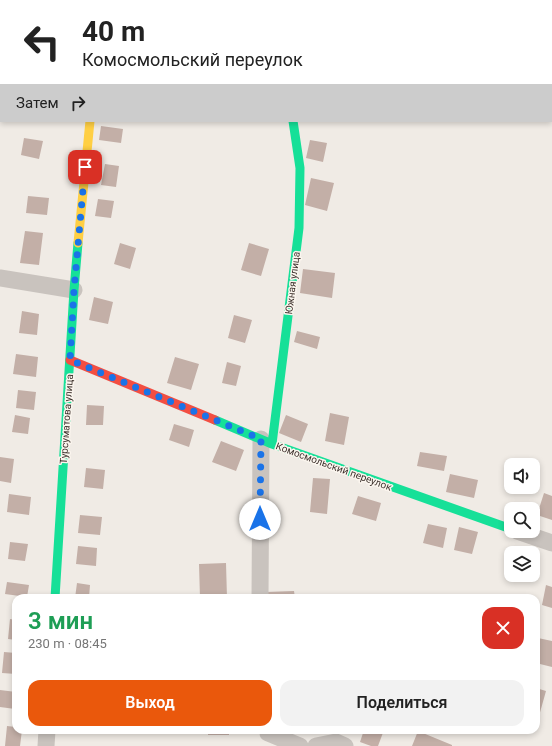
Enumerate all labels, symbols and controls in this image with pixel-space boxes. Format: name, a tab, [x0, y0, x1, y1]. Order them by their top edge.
text: 40 m	[82, 15, 145, 48]
icon: left	[16, 16, 68, 68]
text: Комосмольский переулок	[82, 49, 303, 70]
icon: right	[67, 92, 89, 114]
text: Затем	[16, 94, 59, 112]
pin	[68, 150, 102, 184]
icon: arrive	[74, 156, 96, 178]
street label: Южная улица	[283, 251, 302, 315]
street label: Турсуматова улица	[58, 374, 75, 464]
street label: Комосмольский переулок	[274, 440, 394, 493]
map controls	[504, 458, 540, 582]
button: sound	[504, 458, 540, 494]
position arrow	[239, 498, 281, 540]
button: search	[504, 502, 540, 538]
button: layers	[504, 546, 540, 582]
text: 3 мин	[28, 607, 93, 635]
button: close	[482, 607, 524, 649]
text: 230 m · 08:45	[28, 636, 107, 651]
button: Выход	[28, 680, 272, 726]
button: Поделиться	[280, 680, 524, 726]

